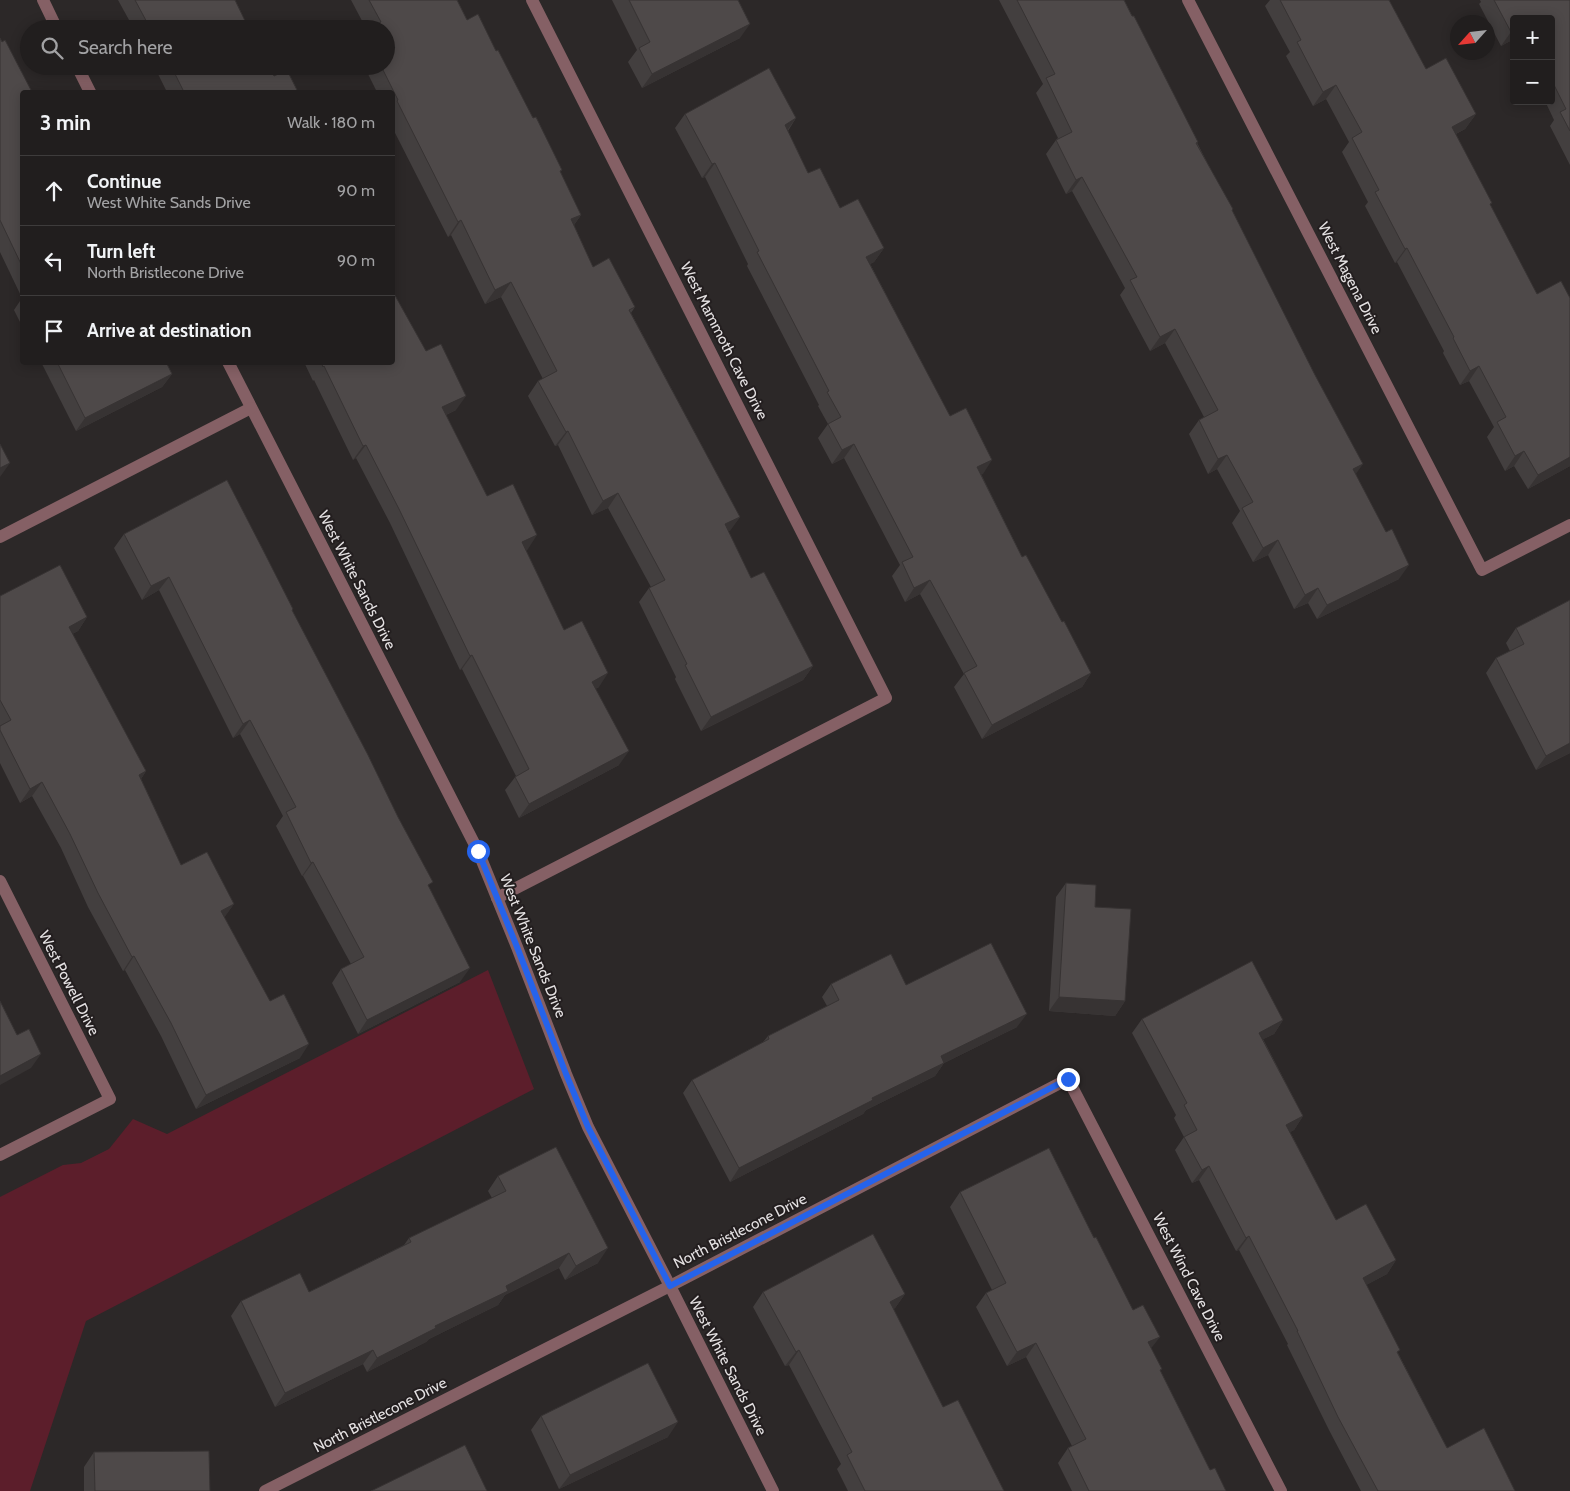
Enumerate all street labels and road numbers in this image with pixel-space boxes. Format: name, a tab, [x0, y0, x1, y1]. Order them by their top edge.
street label: West Magena Drive	[1314, 219, 1386, 337]
street label: West Mammoth Cave Drive	[676, 259, 772, 423]
street label: West White Sands Drive	[314, 508, 400, 653]
street label: West White Sands Drive	[496, 872, 570, 1021]
street label: West Powell Drive	[35, 928, 103, 1039]
street label: North Bristlecone Drive	[670, 1189, 810, 1272]
street label: West Wind Cave Drive	[1149, 1210, 1229, 1344]
street label: West White Sands Drive	[685, 1294, 771, 1439]
street label: North Bristlecone Drive	[310, 1373, 450, 1456]

